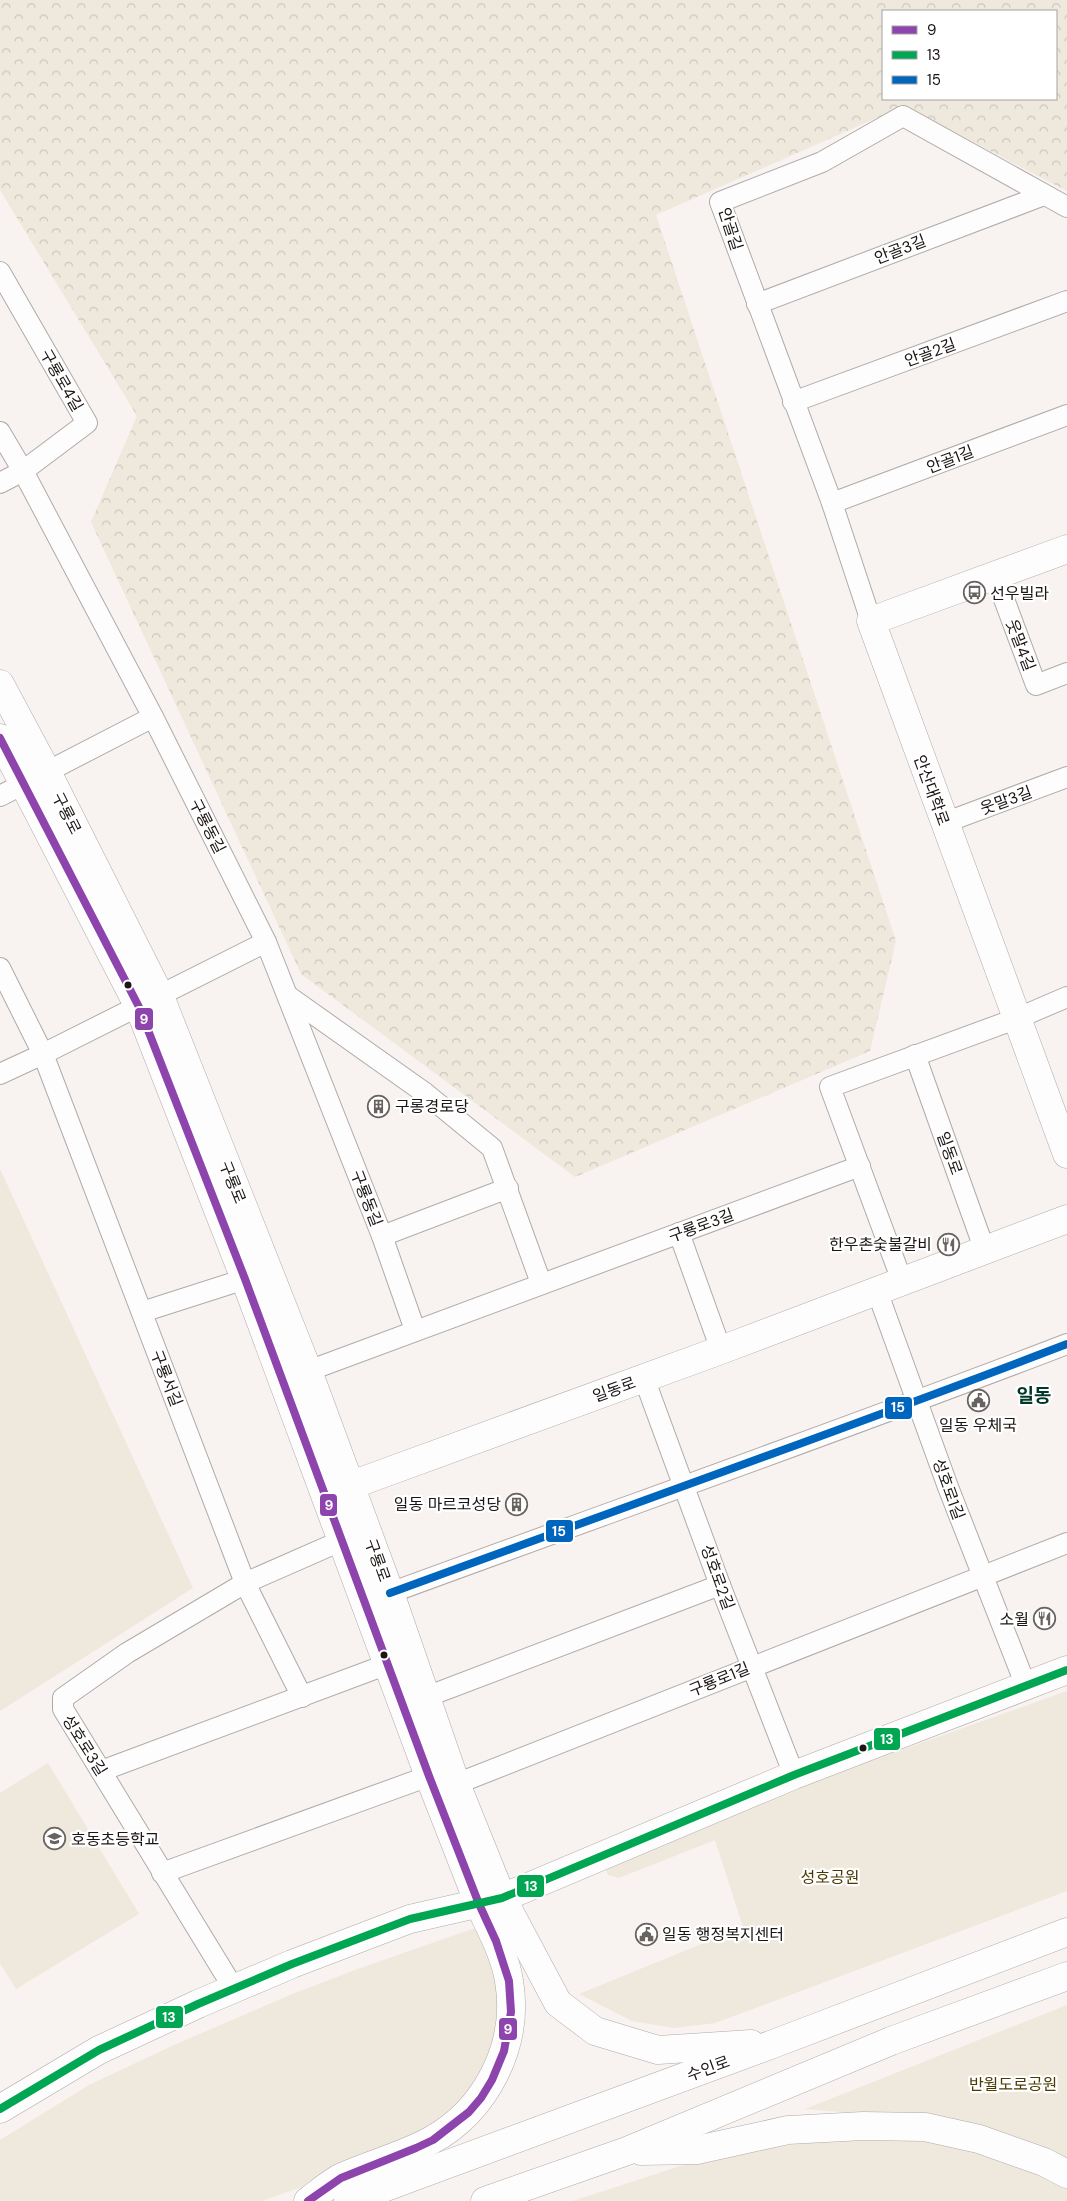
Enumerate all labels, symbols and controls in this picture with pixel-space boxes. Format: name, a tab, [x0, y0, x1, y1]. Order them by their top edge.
legend	[882, 10, 1057, 100]
text: 9	[927, 20, 936, 40]
text: 13	[927, 45, 941, 65]
text: 15	[927, 70, 941, 90]
street label: 안골길	[714, 205, 747, 253]
street label: 안골3길	[871, 230, 929, 269]
street label: 안골2길	[901, 333, 959, 371]
street label: 구룡로4길	[35, 345, 88, 415]
street label: 안골1길	[923, 441, 977, 478]
bus stop icon: 선우빌라	[962, 581, 986, 605]
place label: 선우빌라	[990, 583, 1049, 604]
street label: 웃말4길	[1001, 616, 1040, 674]
street label: 안산대학로	[909, 752, 954, 829]
street label: 웃말3길	[977, 781, 1035, 820]
street label: 구룡로	[47, 789, 86, 838]
street label: 구룡동길	[185, 795, 230, 857]
unlabelled marker	[123, 980, 133, 990]
line badge: 9	[134, 1007, 154, 1031]
text: 9	[140, 1010, 149, 1028]
building icon: 구롱경로당	[367, 1094, 391, 1118]
place label: 구롱경로당	[395, 1096, 469, 1117]
street label: 일동로	[932, 1129, 967, 1178]
street label: 구룡로	[215, 1158, 251, 1207]
street label: 구룡동길	[346, 1167, 387, 1229]
street label: 구룡로3길	[665, 1204, 737, 1247]
restaurant icon: 한우촌숯불갈비	[936, 1232, 960, 1256]
place label: 한우촌숯불갈비	[829, 1234, 932, 1255]
street label: 구룡서길	[146, 1347, 187, 1409]
street label: 일동로	[590, 1372, 639, 1407]
district label: 일동	[1017, 1383, 1051, 1408]
public building icon: 일동 우체국	[966, 1389, 990, 1413]
line badge: 15	[884, 1396, 913, 1420]
text: 15	[891, 1398, 905, 1416]
place label: 일동 우체국	[939, 1415, 1017, 1436]
street label: 성호로1길	[928, 1456, 969, 1523]
building icon: 일동 마르코성당	[505, 1492, 529, 1516]
line badge: 9	[319, 1493, 338, 1517]
place label: 일동 마르코성당	[394, 1494, 501, 1515]
text: 9	[325, 1496, 334, 1514]
line badge: 15	[545, 1519, 574, 1543]
text: 15	[552, 1522, 566, 1540]
street label: 구룡로	[360, 1536, 395, 1585]
street label: 성호로2길	[696, 1542, 739, 1613]
restaurant icon: 소월	[1033, 1607, 1057, 1631]
place label: 소월	[1000, 1609, 1029, 1630]
unlabelled marker	[379, 1650, 389, 1660]
street label: 구룡로1길	[686, 1658, 753, 1701]
street label: 성호로3길	[58, 1711, 112, 1780]
line badge: 13	[873, 1727, 901, 1751]
text: 13	[880, 1730, 894, 1748]
unlabelled marker	[858, 1743, 868, 1753]
school or university icon: 호동초등학교	[43, 1827, 67, 1851]
place label: 호동초등학교	[71, 1829, 159, 1850]
park label: 성호공원	[801, 1867, 859, 1888]
line badge: 13	[516, 1874, 545, 1898]
text: 13	[524, 1877, 538, 1895]
public building icon: 일동 행정복지센터	[634, 1922, 658, 1946]
place label: 일동 행정복지센터	[662, 1924, 784, 1945]
line badge: 13	[155, 2005, 184, 2029]
text: 13	[162, 2008, 176, 2026]
line badge: 9	[498, 2017, 518, 2041]
text: 9	[504, 2020, 513, 2038]
street label: 수인로	[684, 2051, 733, 2086]
park label: 반월도로공원	[969, 2074, 1057, 2095]

